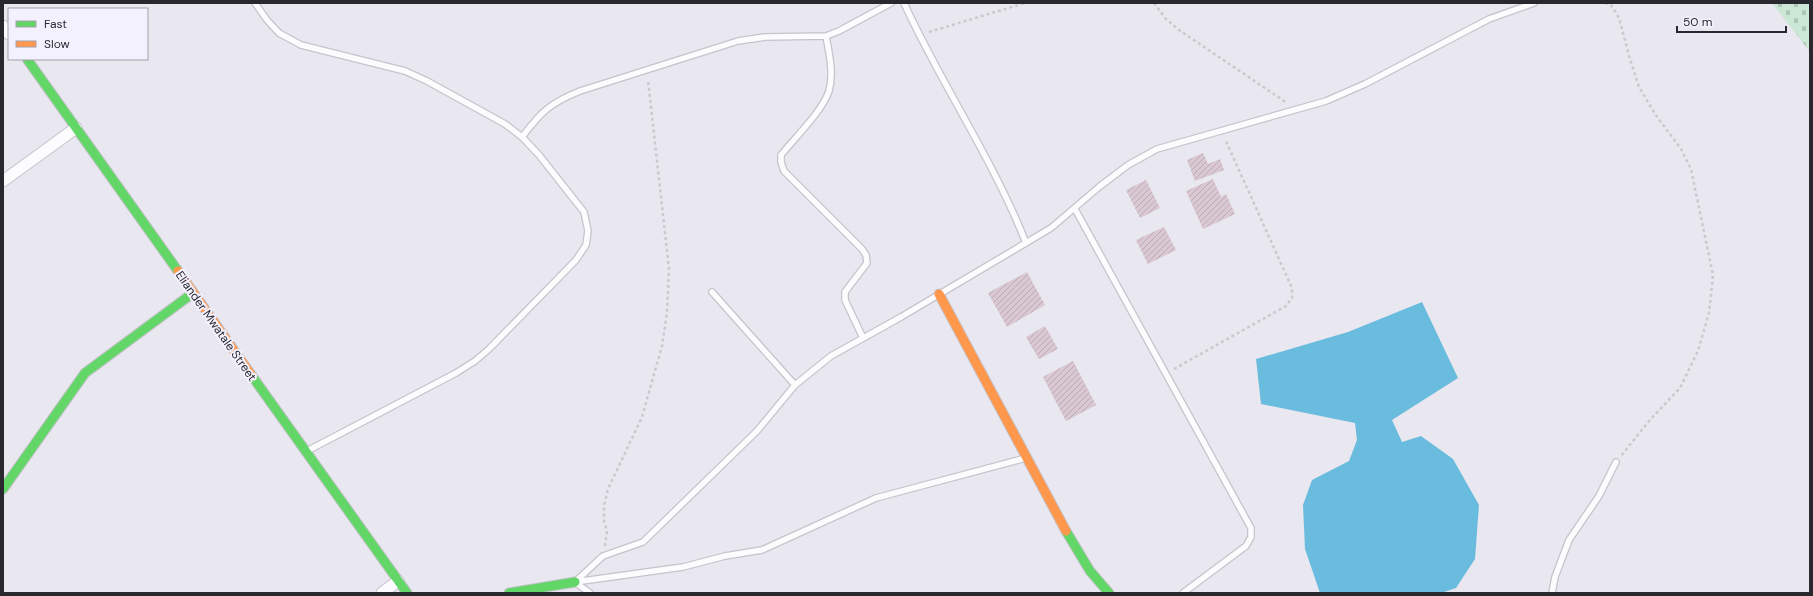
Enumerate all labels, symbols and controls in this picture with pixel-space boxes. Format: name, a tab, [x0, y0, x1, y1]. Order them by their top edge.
legend	[8, 8, 148, 60]
scale bar	[1677, 8, 1786, 34]
text: 50 m	[1683, 14, 1712, 30]
text: Fast	[44, 16, 67, 32]
text: Slow	[44, 36, 70, 52]
street label: Eliander Mwatale Street	[172, 268, 260, 384]

